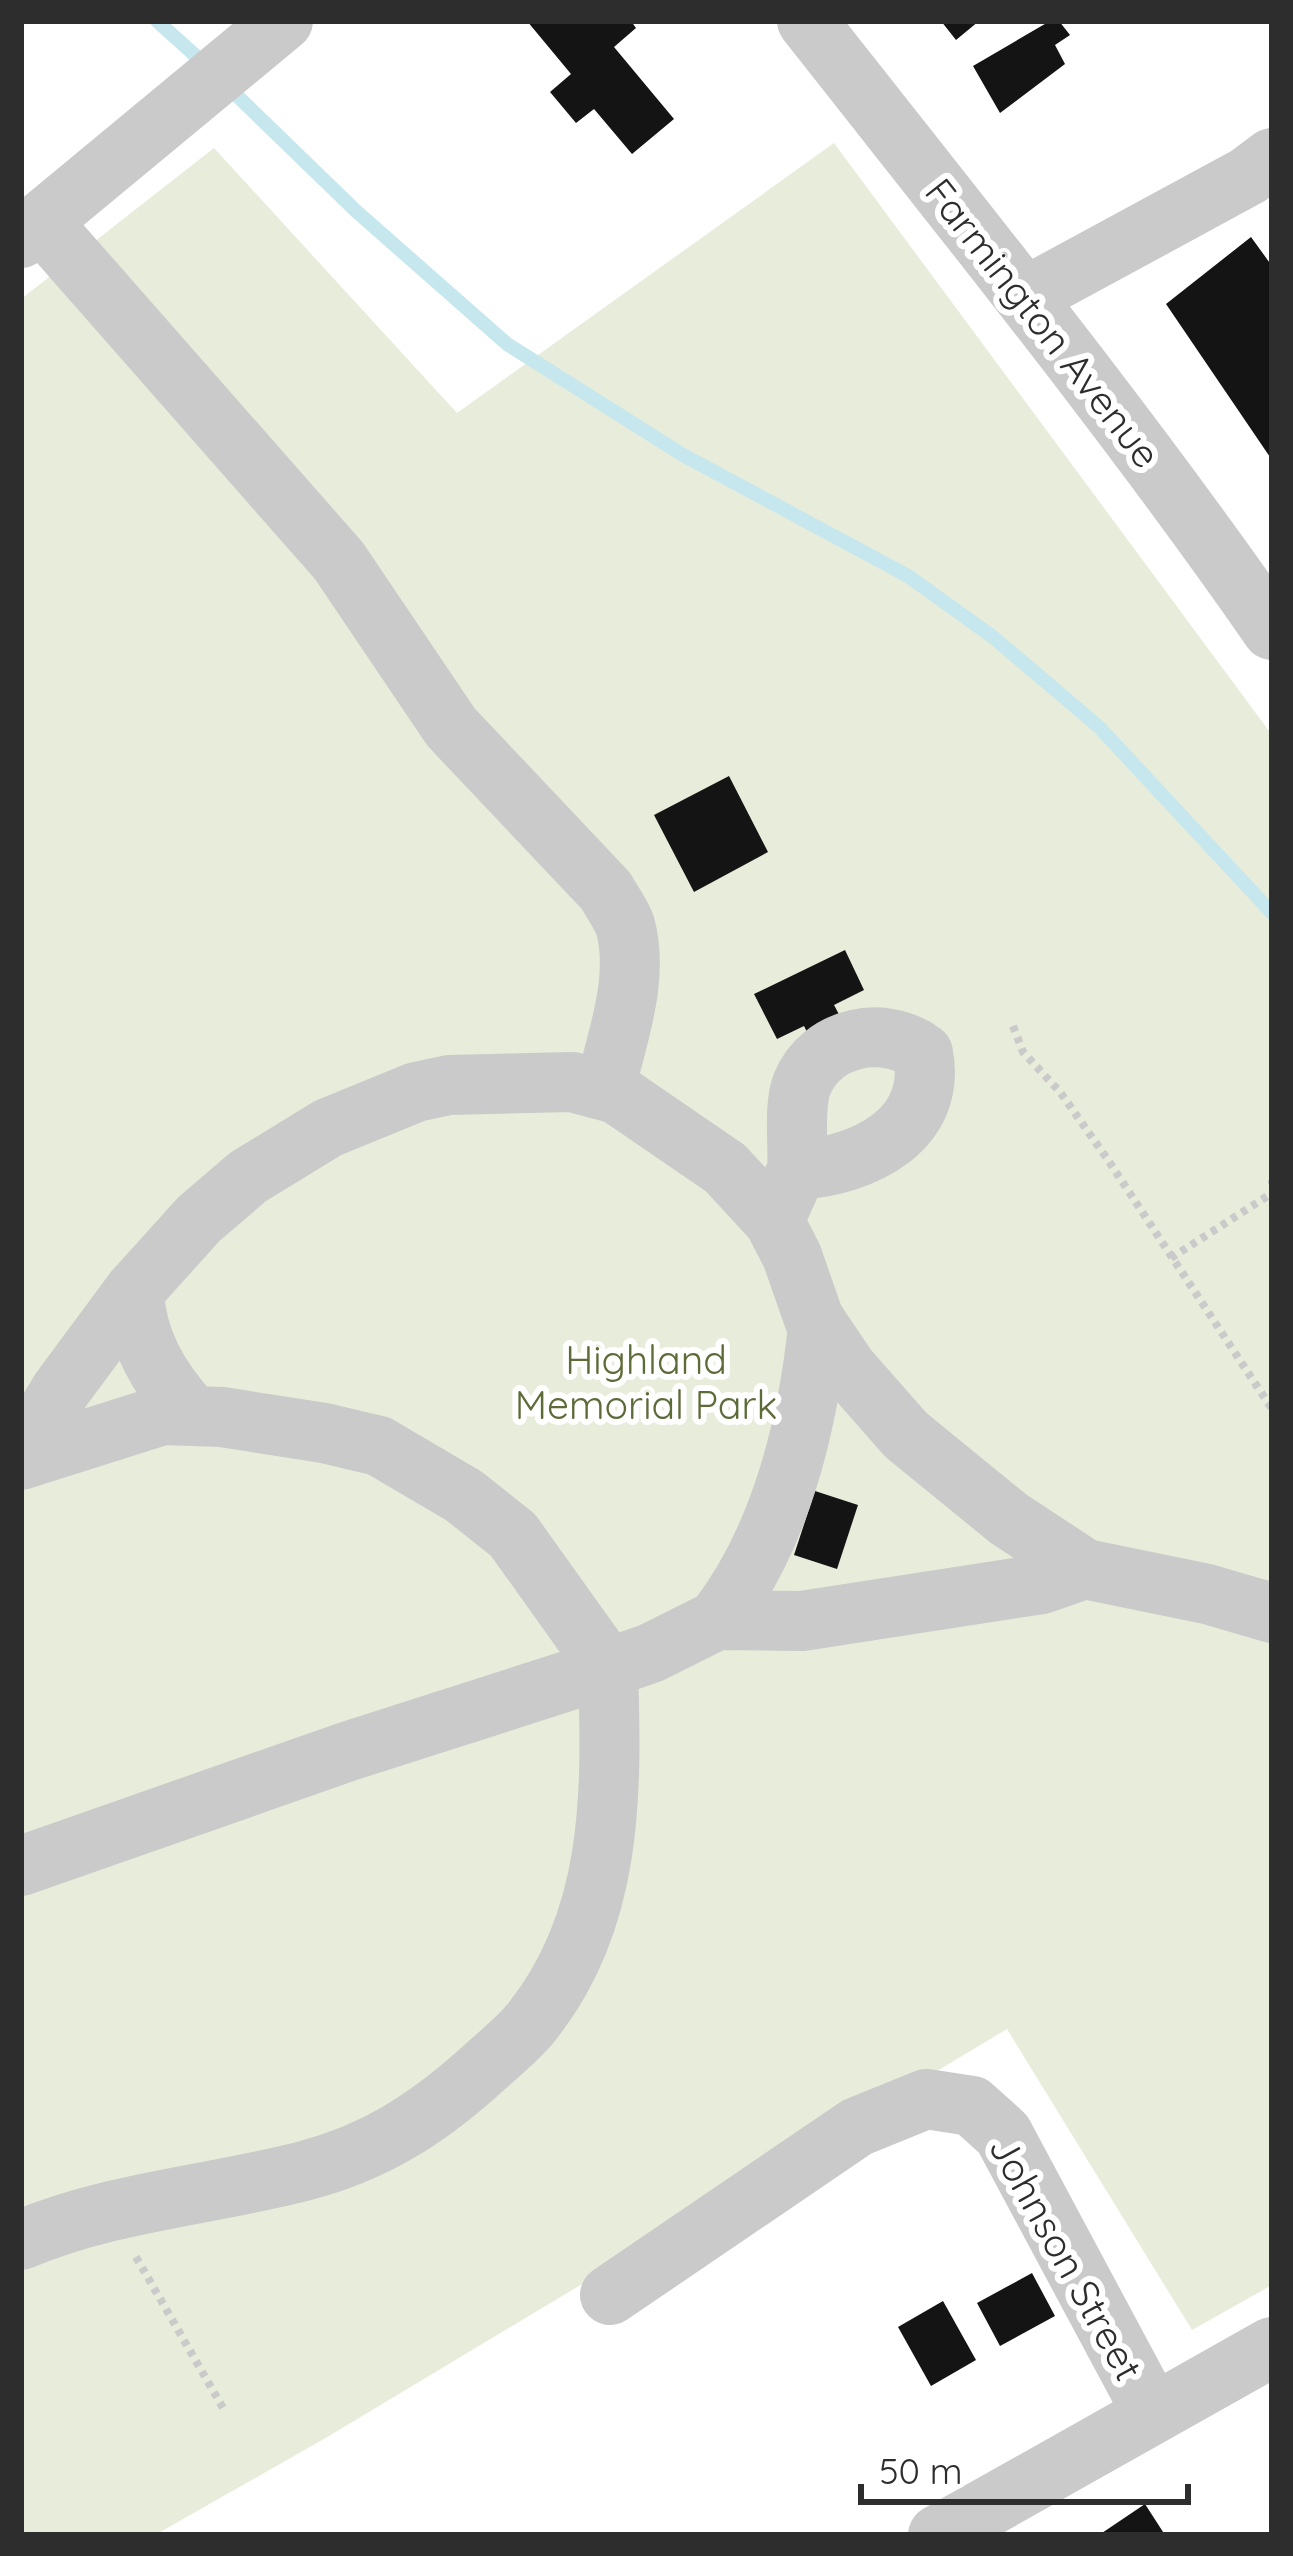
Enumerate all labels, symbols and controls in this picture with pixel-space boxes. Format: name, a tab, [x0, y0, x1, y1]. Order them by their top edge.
street label: Farmington Avenue	[915, 168, 1172, 477]
park label: Highland Memorial Park	[515, 1335, 777, 1429]
street label: Johnson Street	[979, 2127, 1154, 2389]
scale bar	[861, 2430, 1188, 2504]
text: 50 m	[879, 2448, 963, 2493]

